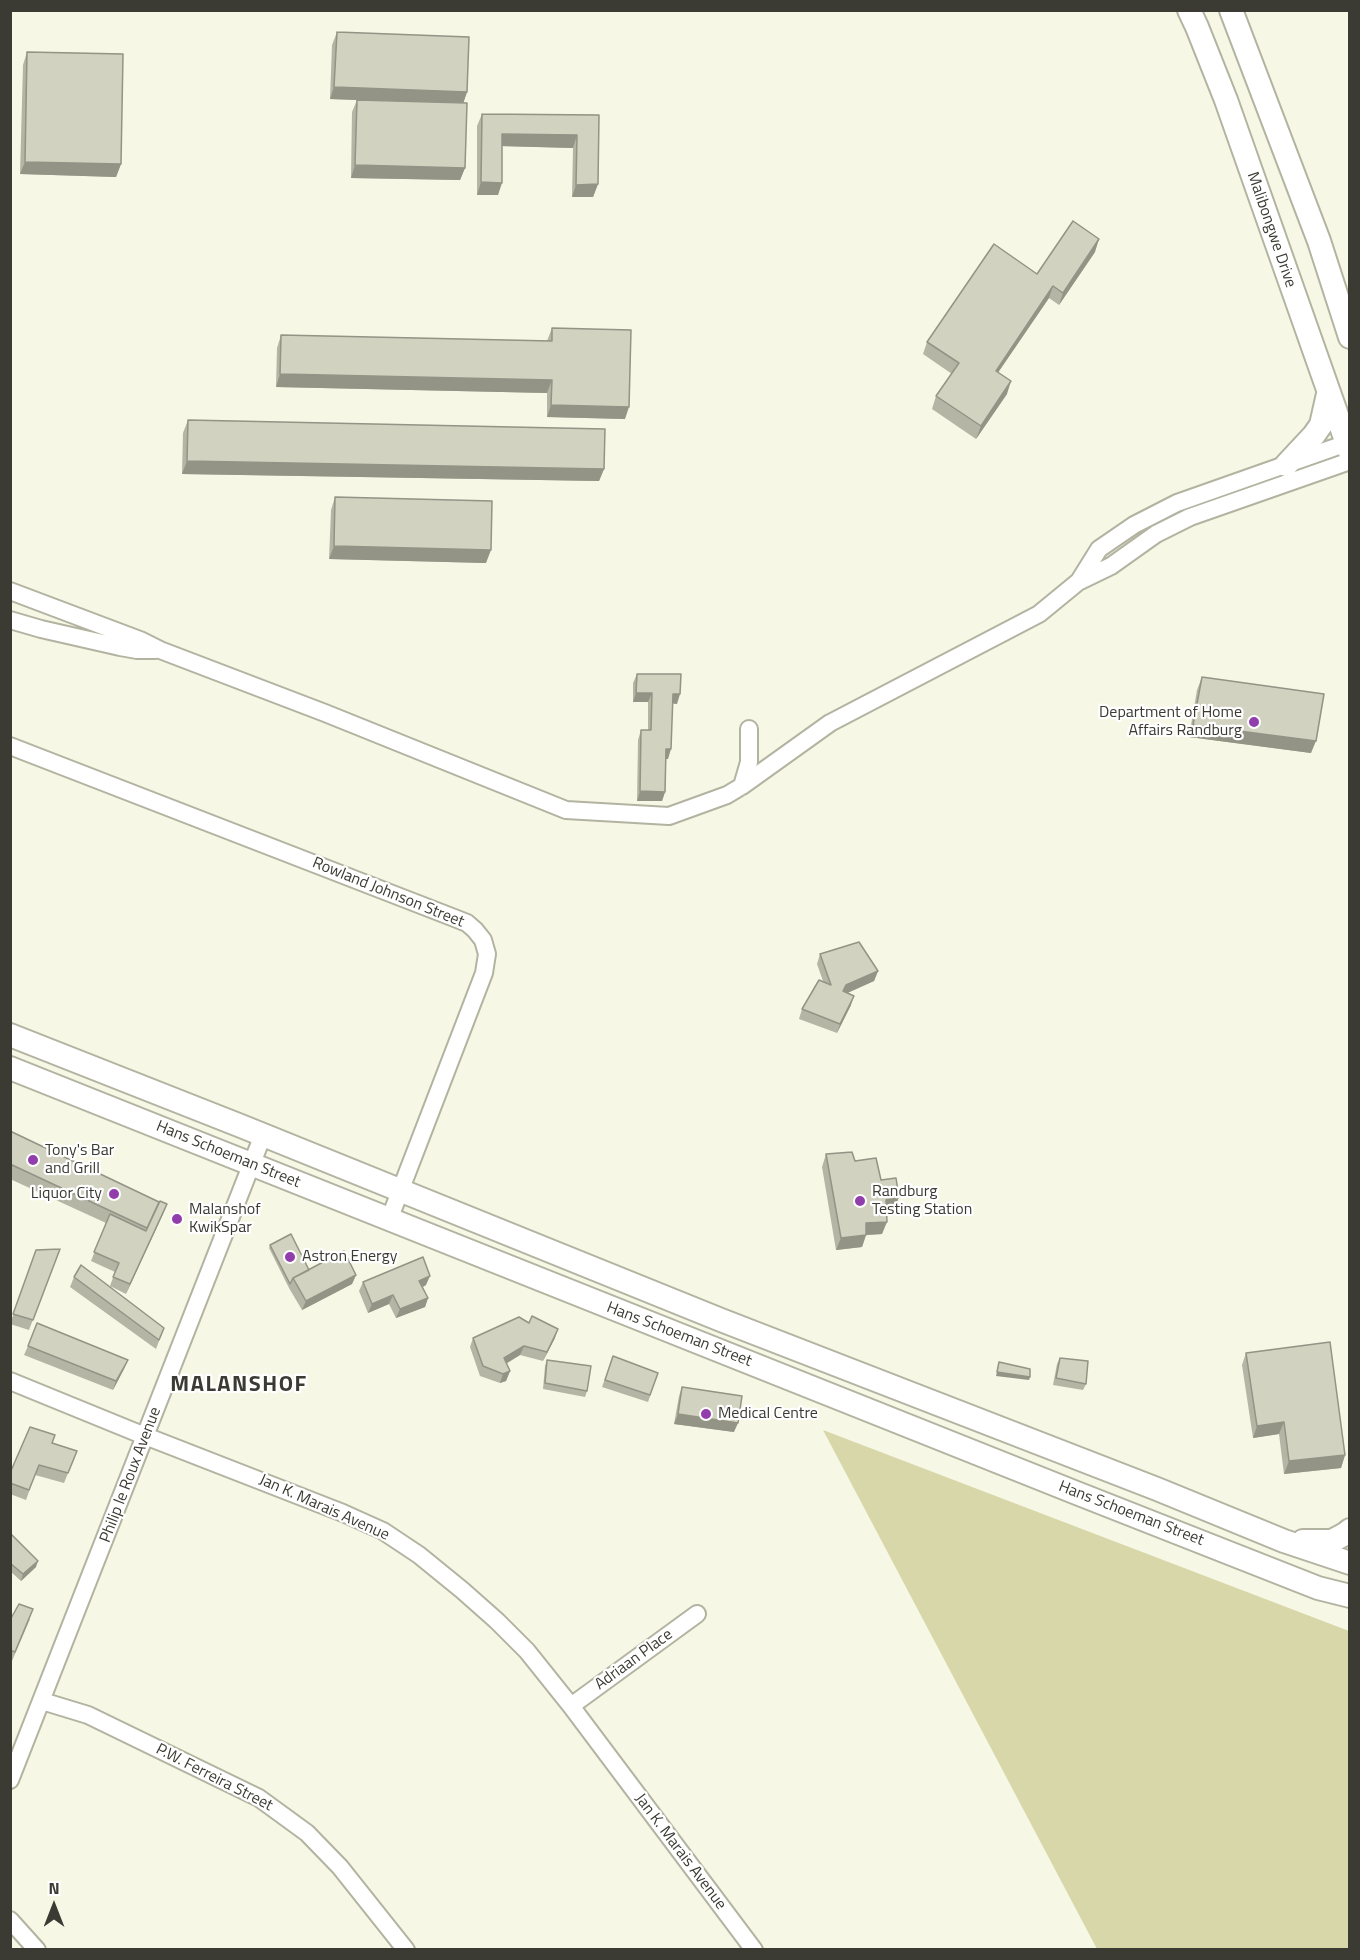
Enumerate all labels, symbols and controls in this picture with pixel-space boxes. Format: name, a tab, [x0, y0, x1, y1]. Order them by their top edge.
street label: Malibongwe Drive	[1242, 170, 1300, 290]
place label: Department of Home Affairs Randburg	[1099, 703, 1242, 741]
marker: Department of Home Affairs Randburg	[1247, 715, 1261, 729]
street label: Rowland Johnson Street	[309, 854, 467, 932]
street label: Hans Schoeman Street	[153, 1117, 303, 1193]
place label: Tony's Bar and Grill	[45, 1141, 114, 1179]
marker: Tony's Bar and Grill	[26, 1153, 40, 1167]
place label: Randburg Testing Station	[872, 1182, 972, 1220]
place label: Liquor City	[31, 1184, 102, 1204]
marker: Liquor City	[107, 1187, 121, 1201]
marker: Randburg Testing Station	[853, 1194, 867, 1208]
place label: Malanshof KwikSpar	[189, 1200, 261, 1238]
marker: Malanshof KwikSpar	[170, 1212, 184, 1226]
place label: Astron Energy	[302, 1247, 397, 1267]
marker: Astron Energy	[283, 1250, 297, 1264]
street label: Hans Schoeman Street	[604, 1298, 754, 1372]
district label: MALANSHOF	[170, 1373, 308, 1399]
place label: Medical Centre	[718, 1404, 818, 1424]
street label: Philip le Roux Avenue	[96, 1405, 166, 1545]
marker: Medical Centre	[699, 1407, 713, 1421]
street label: Jan K. Marais Avenue	[256, 1471, 392, 1545]
street label: Hans Schoeman Street	[1056, 1477, 1206, 1551]
street label: Adriaan Place	[591, 1625, 677, 1695]
street label: P.W. Ferreira Street	[152, 1740, 276, 1816]
street label: Jan K. Marais Avenue	[630, 1790, 730, 1914]
north arrow	[24, 1876, 84, 1936]
text: N	[48, 1876, 60, 1900]

